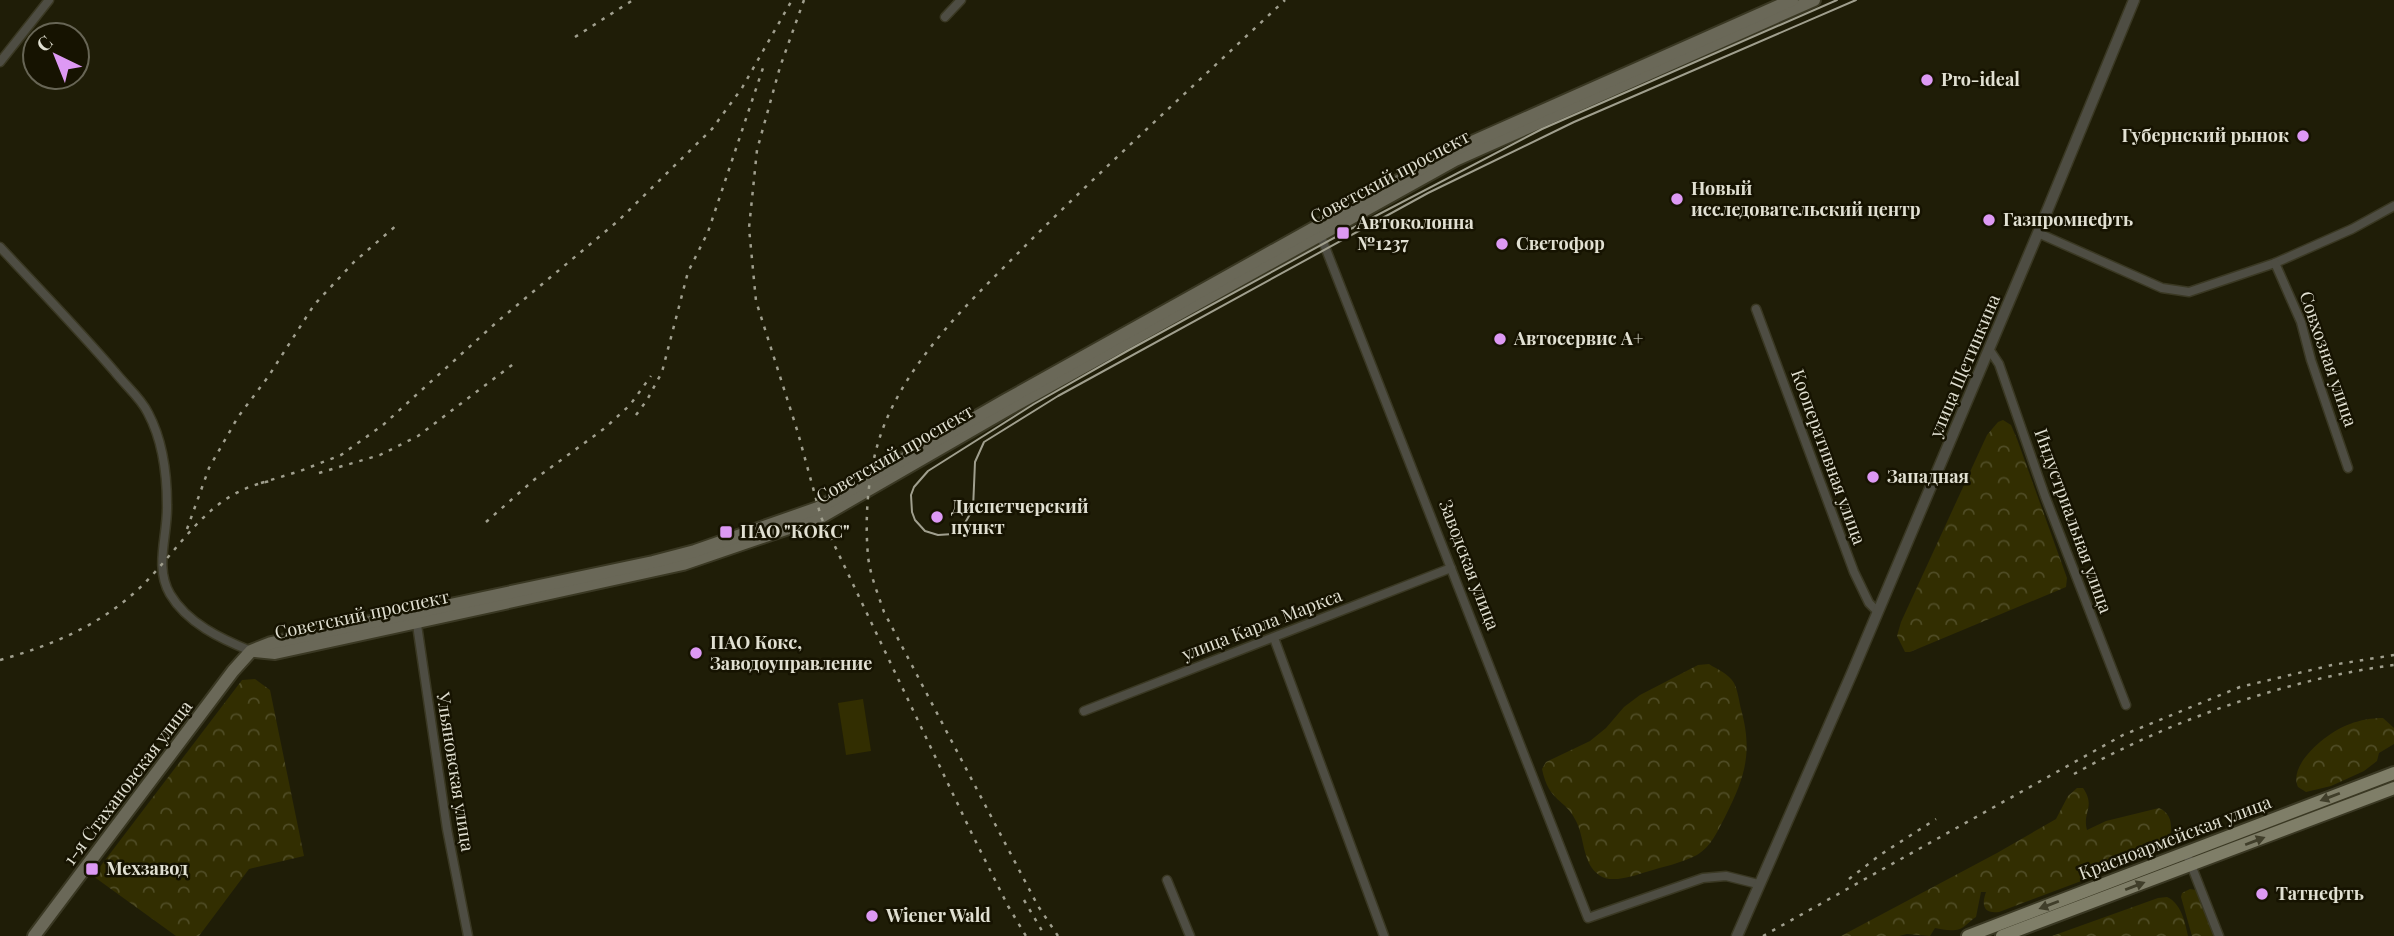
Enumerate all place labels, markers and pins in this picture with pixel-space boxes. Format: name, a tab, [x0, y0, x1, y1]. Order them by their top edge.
place label: Pro-ideal	[1941, 67, 2020, 91]
marker: Pro-ideal	[1919, 72, 1935, 88]
place label: Губернский рынок	[2122, 123, 2289, 147]
marker: Губернский рынок	[2295, 128, 2311, 144]
place label: Новый исследовательский центр	[1691, 176, 1921, 221]
marker: Новый исследовательский центр	[1669, 191, 1685, 207]
place label: Газпромнефть	[2003, 207, 2133, 231]
place label: Автоколонна №1237	[1356, 210, 1475, 255]
marker: Газпромнефть	[1981, 212, 1997, 228]
marker: Автоколонна №1237	[1335, 225, 1351, 241]
place label: Светофор	[1516, 231, 1605, 255]
marker: Светофор	[1494, 236, 1510, 252]
place label: Автосервис А+	[1513, 326, 1643, 350]
marker: Автосервис А+	[1492, 331, 1508, 347]
place label: Западная	[1887, 464, 1969, 488]
marker: Западная	[1865, 469, 1881, 485]
place label: Диспетчерский пункт	[951, 494, 1089, 539]
marker: Диспетчерский пункт	[929, 509, 945, 525]
place label: ПАО "КОКС"	[740, 519, 850, 543]
marker: ПАО "КОКС"	[718, 524, 734, 540]
place label: ПАО Кокс, Заводоуправление	[710, 630, 872, 675]
marker: ПАО Кокс, Заводоуправление	[688, 645, 704, 661]
place label: Мехзавод	[106, 856, 188, 880]
marker: Мехзавод	[84, 861, 100, 877]
place label: Татнефть	[2276, 881, 2364, 905]
marker: Татнефть	[2254, 886, 2270, 902]
place label: Wiener Wald	[885, 903, 991, 927]
marker: Wiener Wald	[864, 908, 880, 924]

